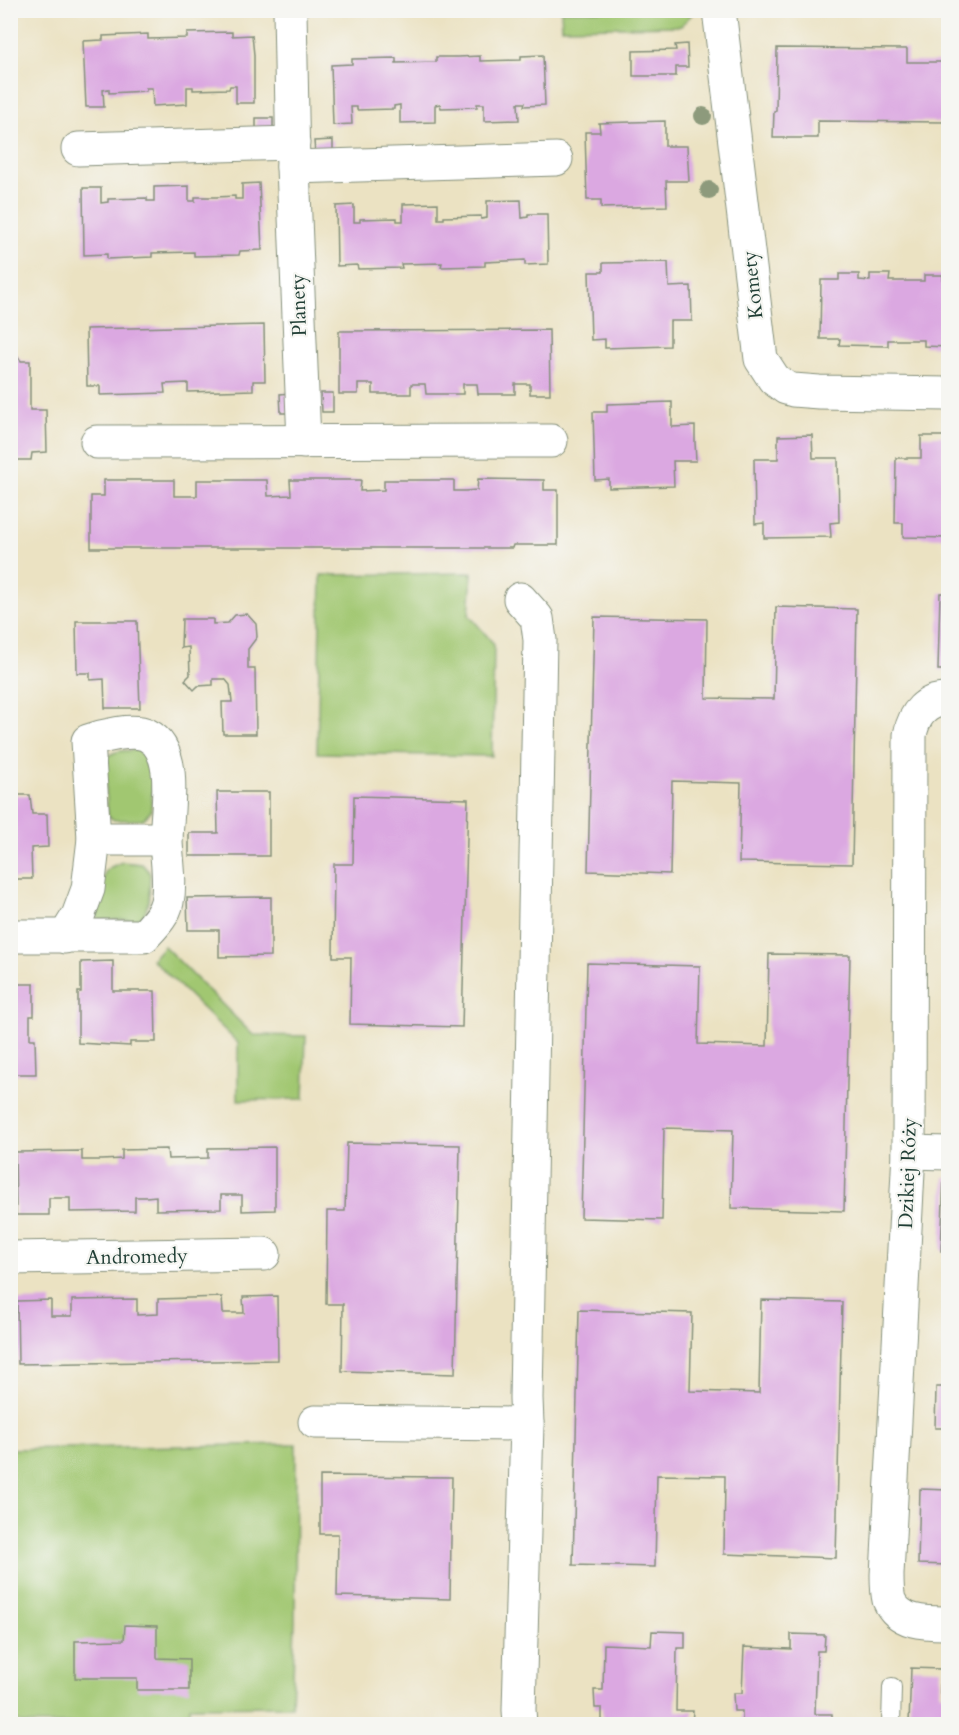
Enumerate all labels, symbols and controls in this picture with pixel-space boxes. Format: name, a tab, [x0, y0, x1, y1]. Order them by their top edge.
street label: Komety	[735, 249, 770, 320]
street label: Planety	[284, 273, 313, 337]
street label: Dzikiej Róży	[892, 1116, 923, 1229]
street label: Andromedy	[86, 1242, 188, 1271]

